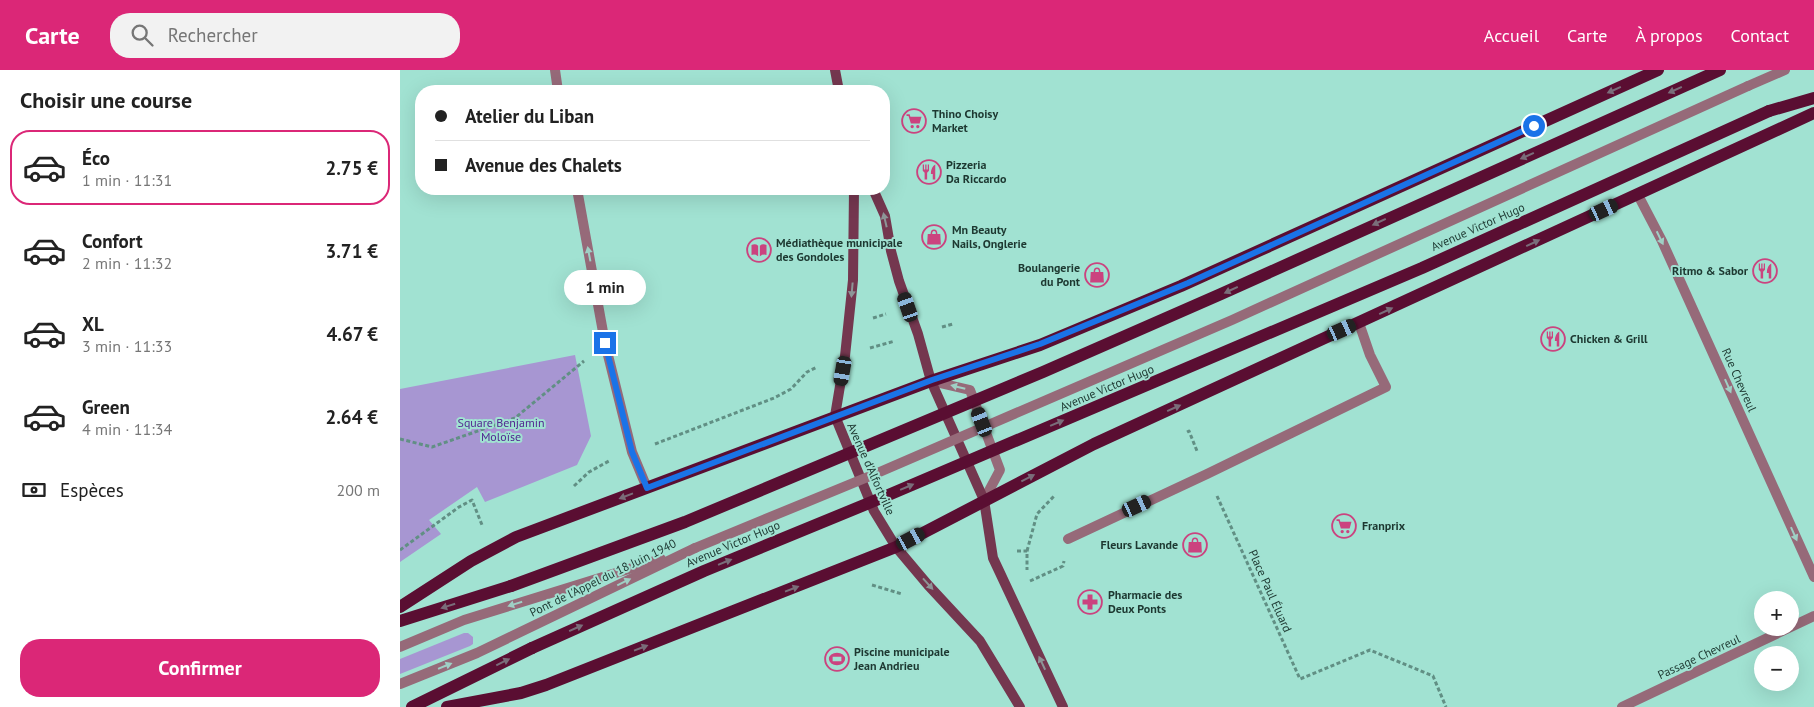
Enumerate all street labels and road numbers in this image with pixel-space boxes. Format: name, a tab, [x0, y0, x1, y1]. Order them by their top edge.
street label: Avenue Victor Hugo	[1429, 199, 1527, 254]
street label: Rue Chevreul	[1719, 346, 1760, 414]
street label: Avenue Victor Hugo	[1057, 361, 1156, 414]
street label: Avenue d'Alfortville	[844, 420, 899, 517]
street label: Avenue Victor Hugo	[683, 517, 782, 570]
street label: Pont de l'Appel du 18 Juin 1940	[527, 535, 679, 620]
street label: Place Paul Éluard	[1246, 547, 1295, 634]
street label: Passage Chevreul	[1655, 631, 1743, 682]

